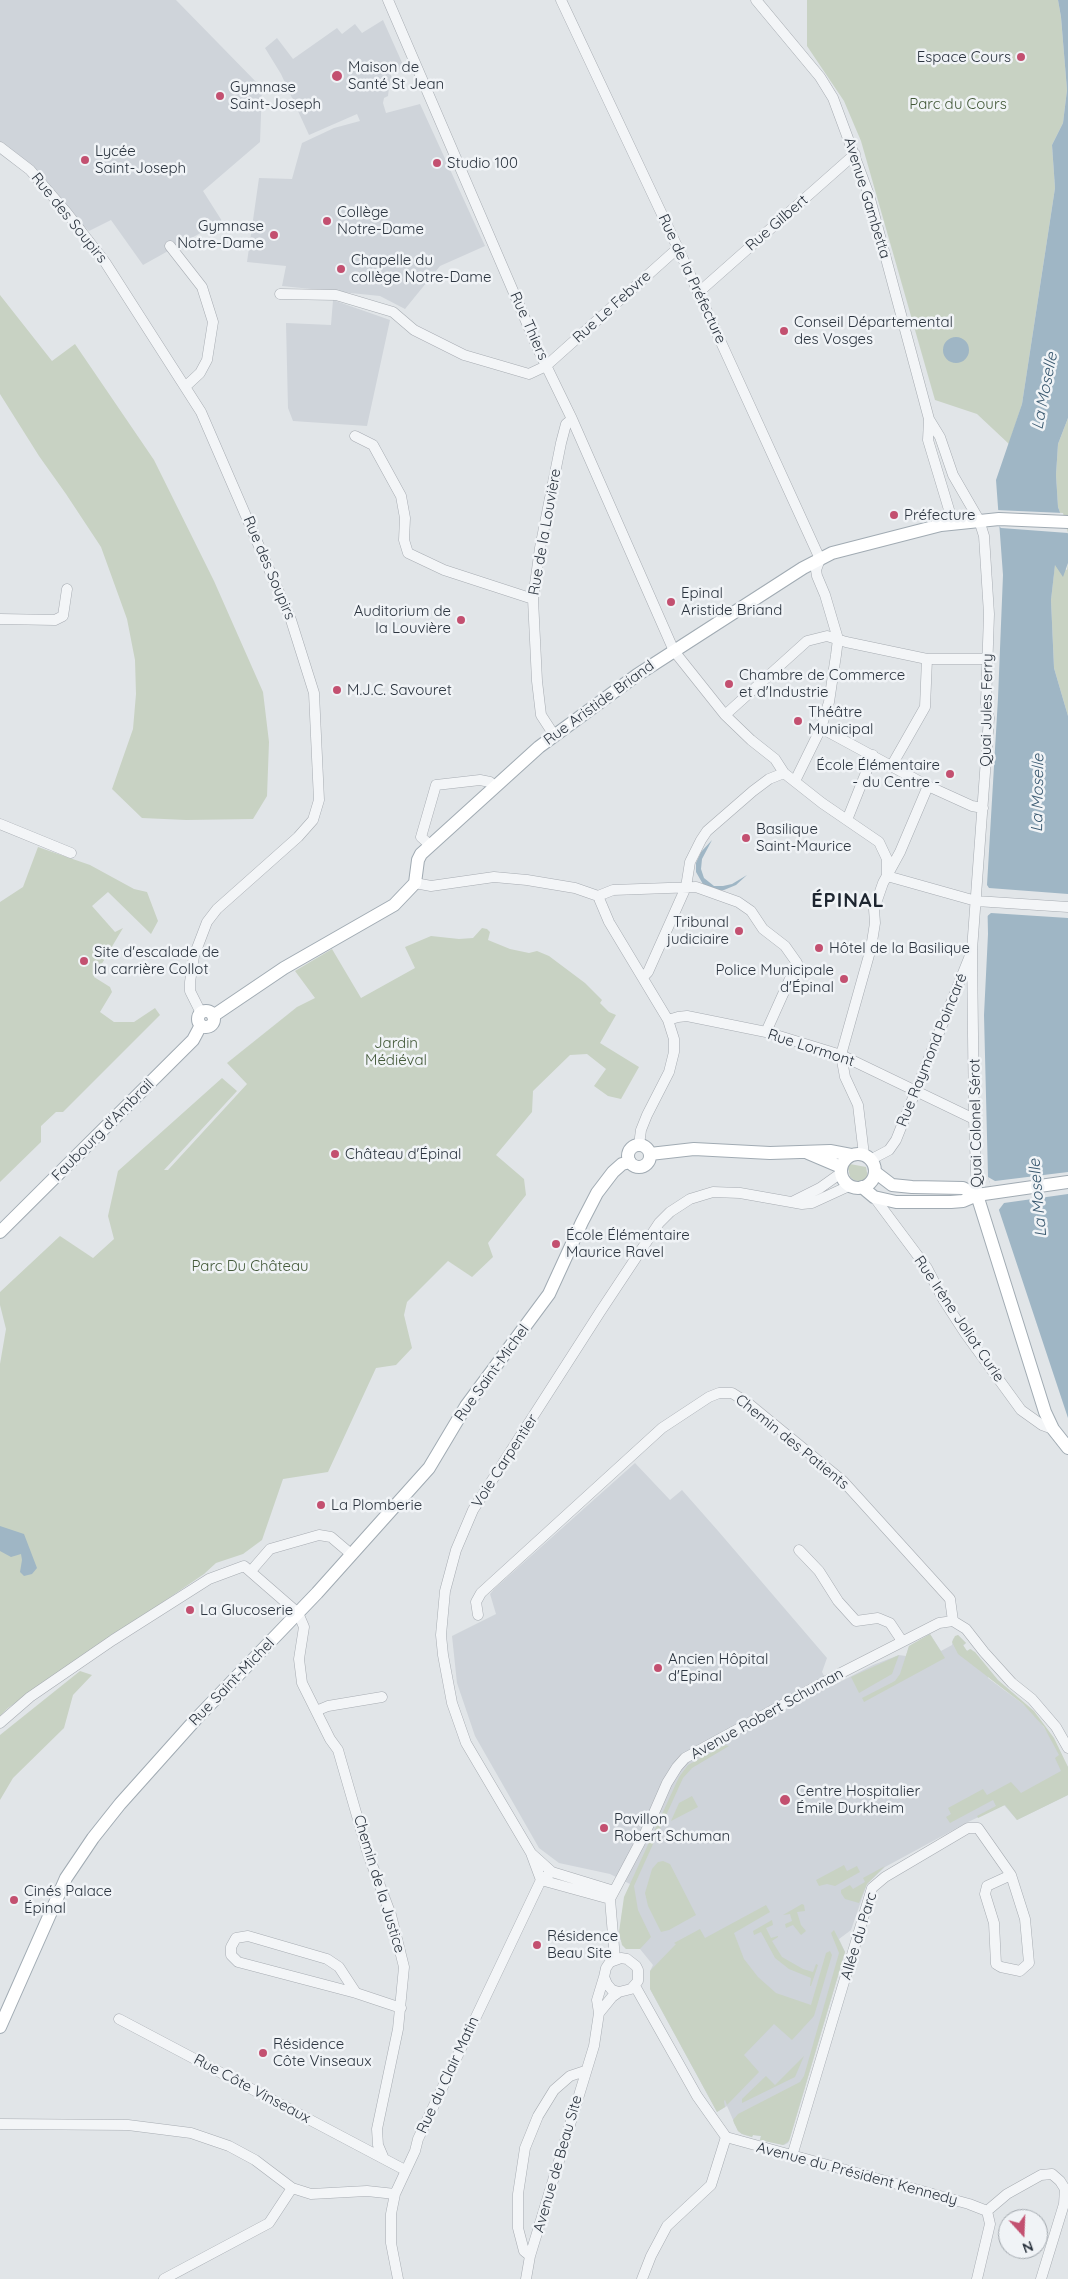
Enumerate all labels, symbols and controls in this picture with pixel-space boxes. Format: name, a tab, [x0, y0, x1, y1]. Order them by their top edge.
place label: Espace Cours	[917, 48, 1011, 66]
marker: Espace Cours	[1015, 51, 1027, 63]
place label: Maison de Santé St Jean	[348, 58, 444, 93]
marker: Maison de Santé St Jean	[330, 69, 344, 83]
place label: Gymnase Saint-Joseph	[230, 78, 321, 113]
marker: Gymnase Saint-Joseph	[214, 90, 226, 102]
park label: Parc du Cours	[909, 95, 1007, 113]
street label: Avenue Gambetta	[840, 135, 894, 261]
place label: Lycée Saint-Joseph	[95, 142, 186, 177]
marker: Lycée Saint-Joseph	[79, 154, 91, 166]
place label: Studio 100	[447, 154, 518, 172]
marker: Studio 100	[431, 157, 443, 169]
street label: Rue des Soupirs	[27, 169, 111, 267]
street label: Rue Gilbert	[742, 191, 812, 255]
place label: Collège Notre-Dame	[337, 203, 424, 238]
street label: Rue de la Préfecture	[654, 211, 730, 347]
marker: Collège Notre-Dame	[321, 215, 333, 227]
place label: Gymnase Notre-Dame	[177, 217, 264, 252]
marker: Gymnase Notre-Dame	[268, 229, 280, 241]
place label: Chapelle du collège Notre-Dame	[351, 251, 491, 286]
marker: Chapelle du collège Notre-Dame	[335, 263, 347, 275]
street label: Rue Le Febvre	[569, 267, 655, 347]
street label: Rue Thiers	[506, 289, 552, 363]
place label: Conseil Départemental des Vosges	[794, 313, 953, 348]
marker: Conseil Départemental des Vosges	[778, 325, 790, 337]
water label: La Moselle	[1028, 351, 1062, 431]
street label: Rue de la Louvière	[525, 467, 565, 597]
place label: Préfecture	[904, 506, 975, 524]
marker: Préfecture	[888, 509, 900, 521]
street label: Rue des Soupirs	[239, 513, 299, 623]
place label: Epinal Aristide Briand	[681, 584, 782, 619]
marker: Epinal Aristide Briand	[665, 596, 677, 608]
place label: Auditorium de la Louvière	[354, 602, 451, 637]
marker: Auditorium de la Louvière	[455, 614, 467, 626]
street label: Quai Jules Ferry	[977, 653, 997, 767]
street label: Rue Aristide Briand	[540, 657, 658, 749]
place label: Chambre de Commerce et d'Industrie	[739, 666, 905, 701]
marker: Chambre de Commerce et d'Industrie	[723, 678, 735, 690]
place label: M.J.C. Savouret	[347, 681, 452, 699]
marker: M.J.C. Savouret	[331, 684, 343, 696]
place label: Théâtre Municipal	[808, 703, 873, 738]
marker: Théâtre Municipal	[792, 715, 804, 727]
water label: La Moselle	[1028, 754, 1048, 832]
place label: École Élémentaire - du Centre -	[816, 756, 940, 791]
marker: École Élémentaire - du Centre -	[944, 768, 956, 780]
place label: Basilique Saint-Maurice	[756, 820, 851, 855]
marker: Basilique Saint-Maurice	[740, 832, 752, 844]
district label: ÉPINAL	[810, 889, 886, 913]
place label: Tribunal judiciaire	[667, 913, 729, 948]
marker: Tribunal judiciaire	[733, 925, 745, 937]
place label: Hôtel de la Basilique	[829, 939, 970, 957]
marker: Hôtel de la Basilique	[813, 942, 825, 954]
place label: Site d'escalade de la carrière Collot	[94, 943, 219, 978]
marker: Site d'escalade de la carrière Collot	[78, 955, 90, 967]
place label: Police Municipale d'Épinal	[715, 961, 834, 996]
street label: Rue Raymond Poincaré	[893, 971, 971, 1129]
marker: Police Municipale d'Épinal	[838, 973, 850, 985]
street label: Rue Lormont	[765, 1025, 857, 1071]
park label: Jardin Médiéval	[365, 1034, 427, 1069]
street label: Quai Colonel Sérot	[966, 1058, 986, 1188]
street label: Faubourg d'Ambrail	[48, 1075, 158, 1185]
place label: Château d'Épinal	[345, 1145, 462, 1163]
marker: Château d'Épinal	[329, 1148, 341, 1160]
water label: La Moselle	[1025, 1158, 1051, 1238]
place label: École Élémentaire Maurice Ravel	[566, 1226, 690, 1261]
marker: École Élémentaire Maurice Ravel	[550, 1238, 562, 1250]
street label: Rue Irène Joliot Curie	[910, 1253, 1008, 1385]
park label: Parc Du Château	[191, 1257, 309, 1275]
street label: Rue Saint-Michel	[451, 1321, 533, 1425]
street label: Chemin des Patients	[732, 1391, 852, 1493]
street label: Voie Carpentier	[468, 1411, 542, 1511]
place label: La Plomberie	[331, 1496, 422, 1514]
marker: La Plomberie	[315, 1499, 327, 1511]
place label: La Glucoserie	[200, 1601, 293, 1619]
marker: La Glucoserie	[184, 1604, 196, 1616]
street label: Rue Saint-Michel	[186, 1634, 278, 1730]
place label: Ancien Hôpital d'Epinal	[668, 1650, 768, 1685]
marker: Ancien Hôpital d'Epinal	[652, 1662, 664, 1674]
street label: Avenue Robert Schuman	[688, 1665, 846, 1763]
place label: Centre Hospitalier Émile Durkheim	[796, 1782, 920, 1817]
marker: Centre Hospitalier Émile Durkheim	[778, 1793, 792, 1807]
place label: Pavillon Robert Schuman	[614, 1810, 730, 1845]
street label: Chemin de la Justice	[349, 1813, 409, 1955]
marker: Pavillon Robert Schuman	[598, 1822, 610, 1834]
place label: Cinés Palace Épinal	[24, 1882, 112, 1917]
street label: Allée du Parc	[837, 1890, 881, 1982]
marker: Cinés Palace Épinal	[8, 1894, 20, 1906]
place label: Résidence Beau Site	[547, 1927, 618, 1962]
marker: Résidence Beau Site	[531, 1939, 543, 1951]
street label: Rue du Clair Matin	[413, 2014, 483, 2136]
place label: Résidence Côte Vinseaux	[273, 2035, 372, 2070]
marker: Résidence Côte Vinseaux	[257, 2047, 269, 2059]
street label: Rue Côte Vinseaux	[191, 2051, 313, 2127]
street label: Avenue de Beau Site	[530, 2093, 586, 2235]
street label: Avenue du Président Kennedy	[754, 2138, 960, 2210]
north arrow	[998, 2209, 1048, 2259]
text: N	[1020, 2237, 1036, 2257]

